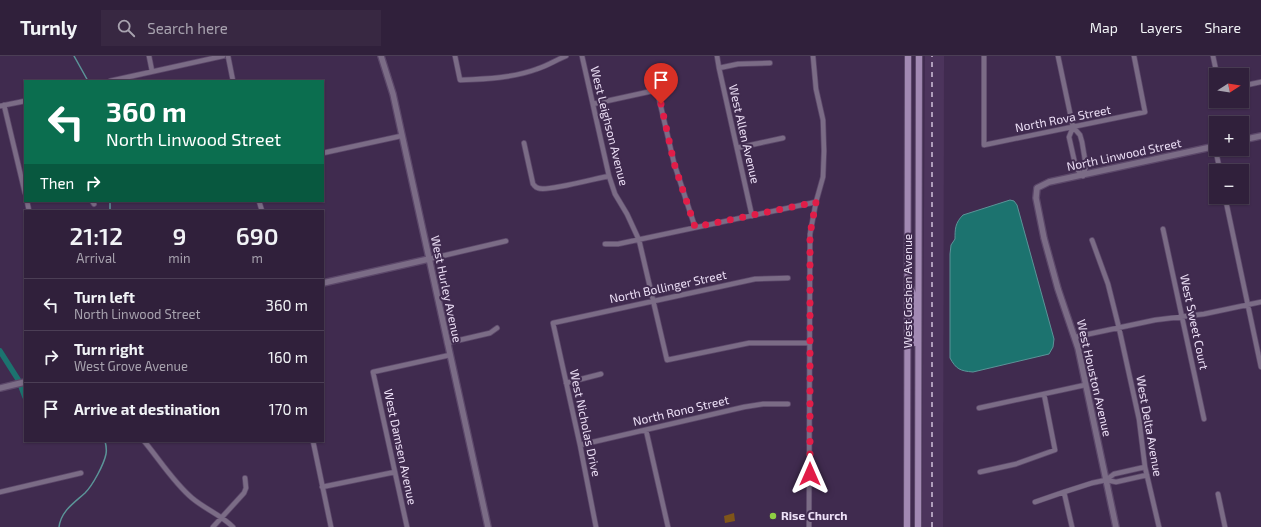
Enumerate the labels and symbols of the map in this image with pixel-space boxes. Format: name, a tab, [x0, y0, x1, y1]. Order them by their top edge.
pin	[644, 63, 678, 104]
street label: West Leighson Avenue	[588, 65, 632, 187]
north arrow	[1209, 68, 1249, 108]
street label: West Allen Avenue	[727, 83, 763, 185]
street label: North Rova Street	[1014, 102, 1112, 134]
street label: North Linwood Street	[1065, 135, 1183, 173]
street label: West Hurley Avenue	[429, 234, 465, 344]
street label: West Goshen Avenue	[900, 234, 914, 348]
street label: North Bollinger Street	[608, 267, 728, 305]
street label: West Sweet Court	[1178, 273, 1212, 371]
street label: West Houston Avenue	[1075, 318, 1115, 438]
street label: West Nicholas Drive	[568, 368, 604, 478]
street label: West Delta Avenue	[1134, 374, 1166, 478]
street label: West Damsen Avenue	[382, 388, 420, 506]
street label: North Rono Street	[631, 392, 731, 428]
position arrow	[789, 453, 831, 495]
place label: Rise Church	[781, 508, 848, 522]
marker: Rise Church	[768, 511, 778, 521]

